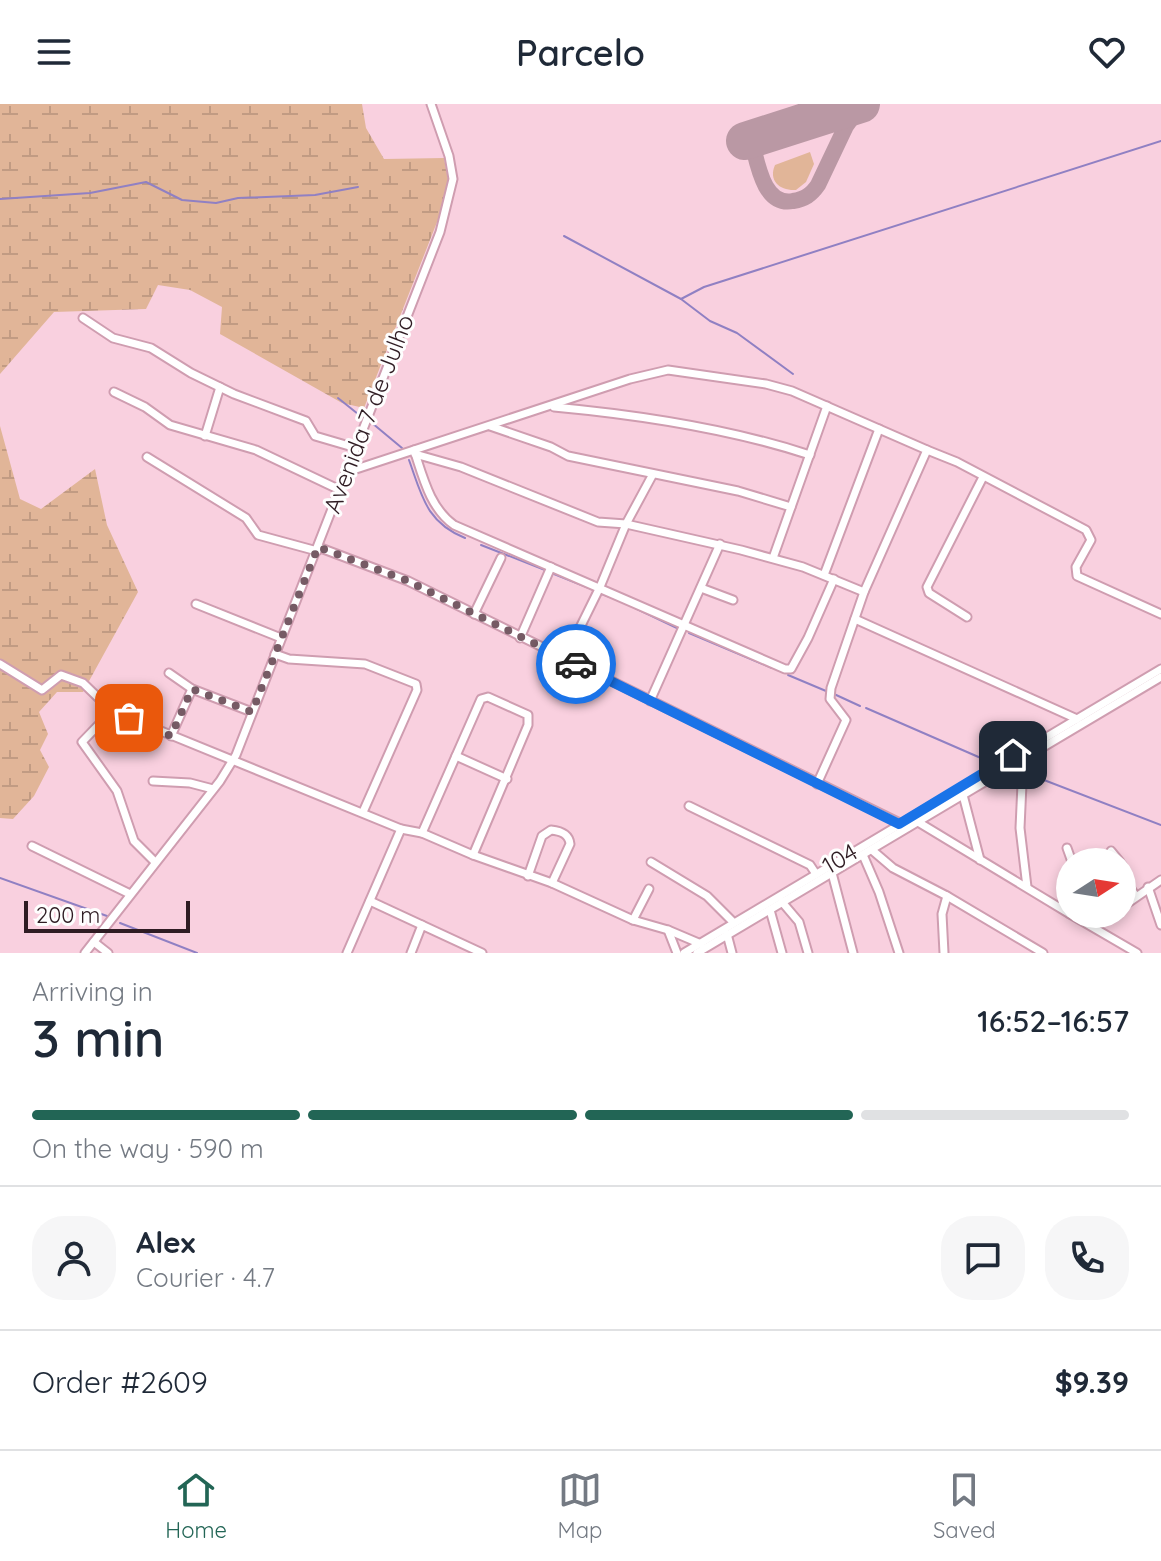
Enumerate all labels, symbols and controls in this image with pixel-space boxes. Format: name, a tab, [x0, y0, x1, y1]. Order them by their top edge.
icon: menu	[32, 30, 76, 74]
text: Parcelo	[516, 30, 645, 75]
icon: heart	[1085, 30, 1129, 74]
street label: Avenida 7 de Julho	[316, 310, 420, 517]
courier	[536, 624, 616, 704]
icon: car	[554, 642, 598, 686]
pin	[95, 684, 163, 752]
icon: bag	[107, 696, 151, 740]
pin	[979, 721, 1047, 789]
icon: home	[991, 733, 1035, 777]
street label: 104	[816, 836, 863, 880]
north arrow	[1056, 848, 1136, 928]
map controls	[1056, 848, 1136, 928]
scale bar	[24, 897, 190, 933]
text: 200 m	[36, 901, 100, 929]
text: Arriving in	[32, 975, 153, 1008]
text: 16:52–16:57	[977, 1002, 1129, 1040]
text: 3 min	[32, 1005, 165, 1070]
text: On the way · 590 m	[32, 1132, 264, 1165]
button: person	[32, 1216, 116, 1300]
button: chat	[941, 1216, 1025, 1300]
button: phone	[1045, 1216, 1129, 1300]
text: Alex	[136, 1223, 195, 1261]
text: Courier · 4.7	[136, 1261, 275, 1294]
text: Order #2609	[32, 1363, 208, 1401]
text: $9.39	[1055, 1363, 1129, 1401]
tab: Home	[165, 1468, 227, 1544]
tab: Map	[558, 1468, 602, 1544]
tab: Saved	[933, 1468, 996, 1544]

